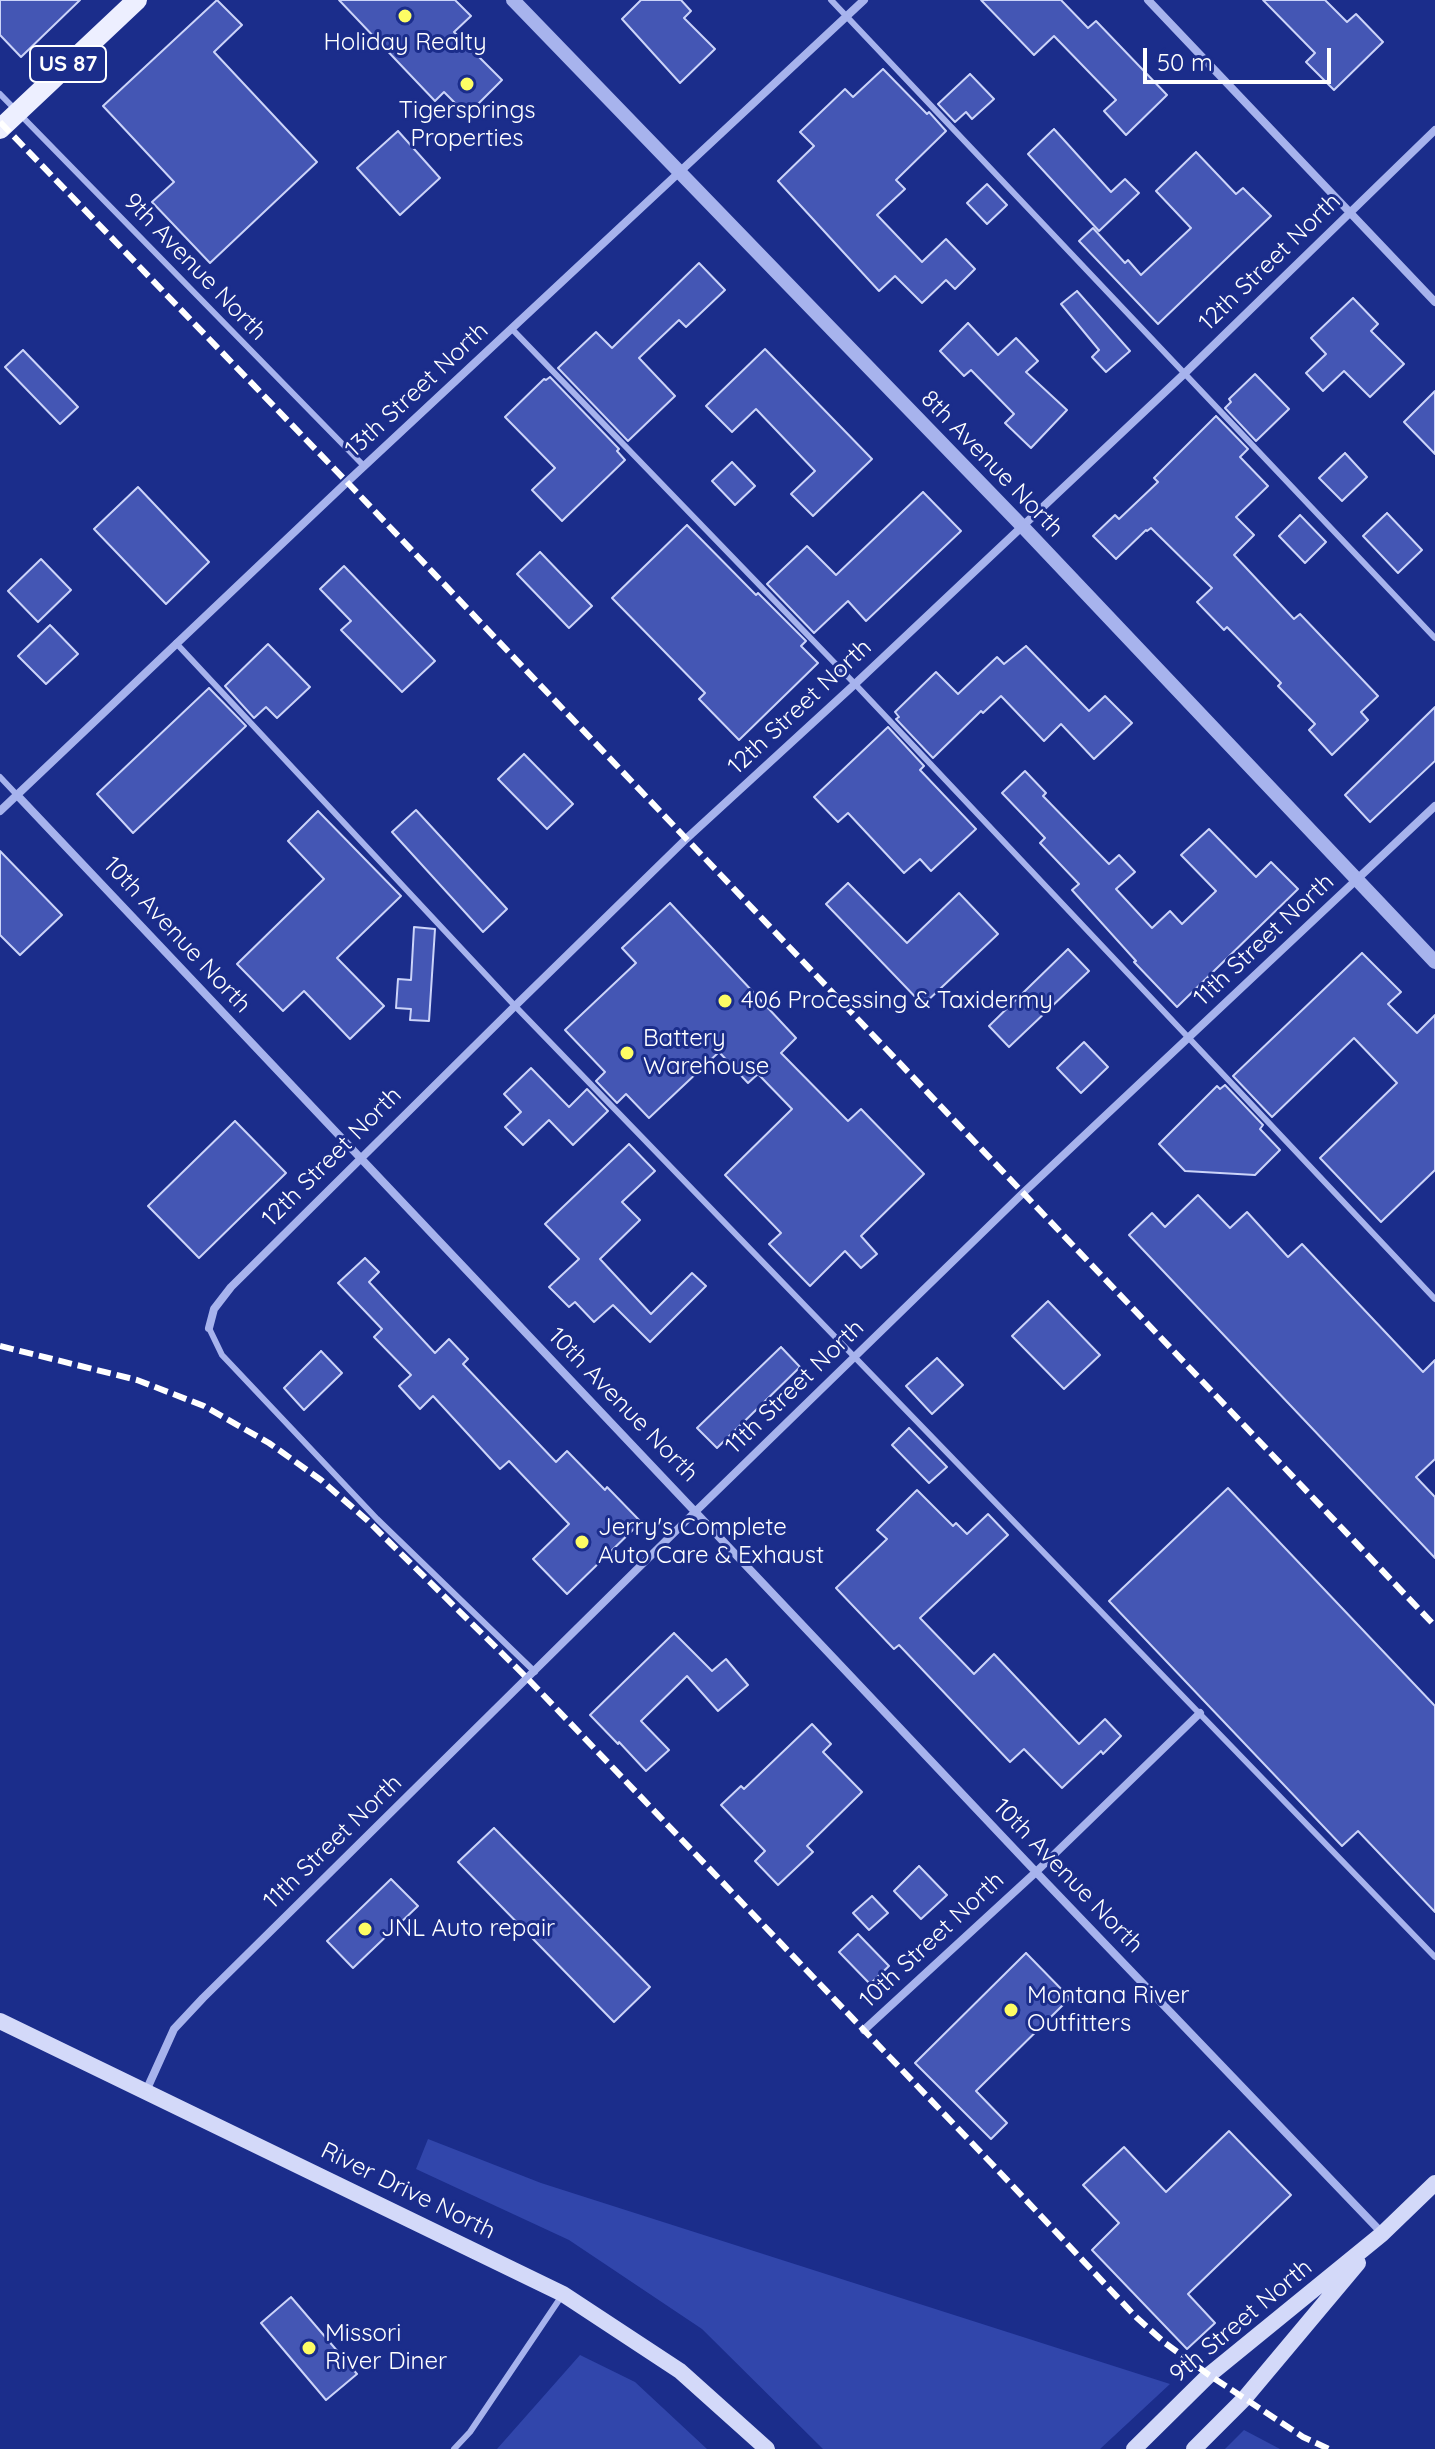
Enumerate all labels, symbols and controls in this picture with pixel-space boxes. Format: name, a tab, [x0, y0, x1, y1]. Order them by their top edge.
marker: Holiday Realty	[396, 7, 414, 25]
place label: Holiday Realty	[323, 29, 487, 57]
scale bar	[1147, 32, 1335, 82]
road number: US 87	[30, 46, 106, 82]
text: 50 m	[1157, 47, 1213, 77]
marker: Tigersprings Properties	[458, 75, 476, 93]
place label: Tigersprings Properties	[399, 97, 535, 153]
street label: 9th Avenue North	[117, 187, 273, 347]
street label: 12th Street North	[1193, 187, 1347, 337]
street label: 13th Street North	[340, 316, 494, 464]
street label: 8th Avenue North	[915, 385, 1069, 543]
street label: 12th Street North	[722, 633, 878, 781]
street label: 10th Avenue North	[97, 851, 257, 1019]
street label: 11th Street North	[1188, 868, 1340, 1012]
place label: 406 Processing & Taxidermy	[741, 987, 1053, 1015]
marker: 406 Processing & Taxidermy	[716, 992, 734, 1010]
place label: Battery Warehouse	[643, 1025, 769, 1081]
marker: Battery Warehouse	[618, 1044, 636, 1062]
street label: 12th Street North	[256, 1081, 408, 1233]
street label: 11th Street North	[720, 1314, 870, 1460]
street label: 10th Avenue North	[542, 1322, 704, 1488]
place label: Jerry's Complete Auto Care & Exhaust	[598, 1514, 824, 1570]
marker: Jerry's Complete Auto Care & Exhaust	[573, 1533, 591, 1551]
street label: 11th Street North	[258, 1769, 408, 1915]
street label: 10th Avenue North	[987, 1793, 1149, 1959]
street label: 10th Street North	[854, 1866, 1010, 2014]
place label: JNL Auto repair	[381, 1915, 555, 1943]
marker: JNL Auto repair	[356, 1920, 374, 1938]
place label: Montana River Outfitters	[1027, 1982, 1189, 2038]
marker: Montana River Outfitters	[1002, 2001, 1020, 2019]
street label: River Drive North	[316, 2136, 500, 2246]
street label: 9th Street North	[1164, 2253, 1318, 2389]
place label: Missori River Diner	[325, 2320, 447, 2376]
marker: Missori River Diner	[300, 2339, 318, 2357]

